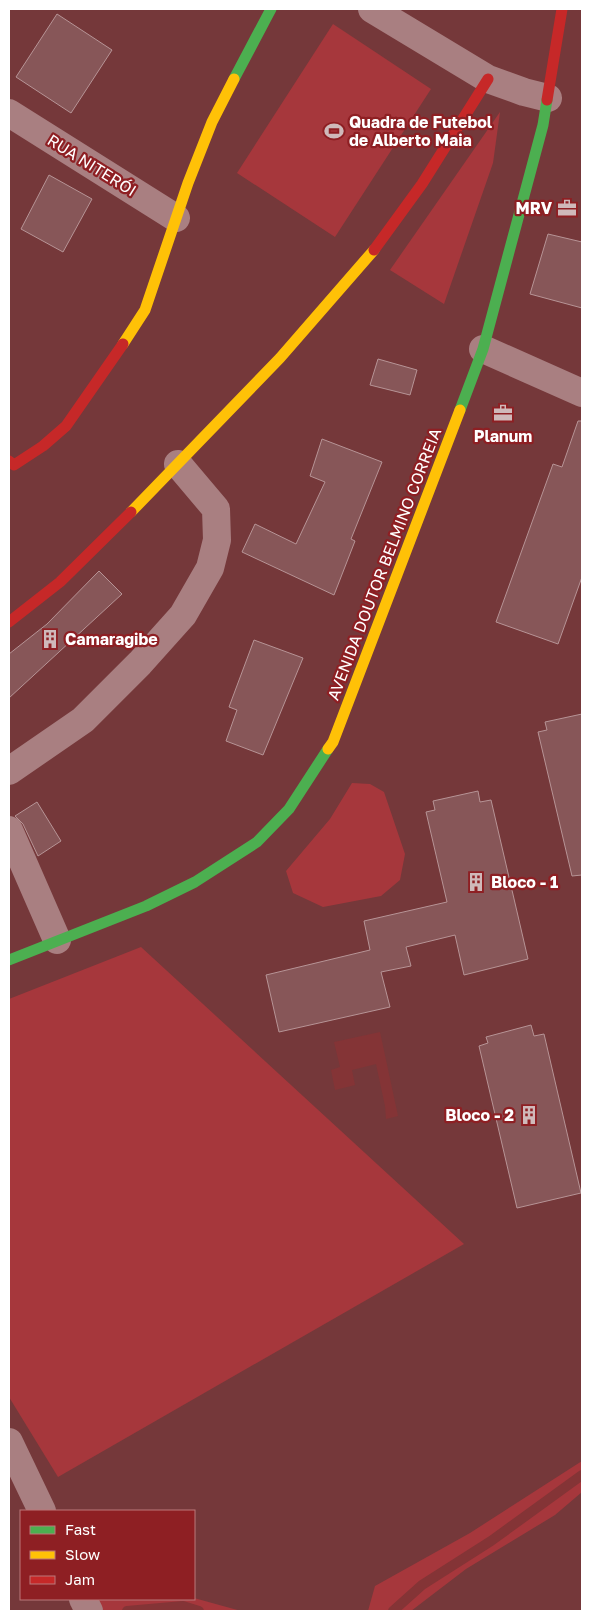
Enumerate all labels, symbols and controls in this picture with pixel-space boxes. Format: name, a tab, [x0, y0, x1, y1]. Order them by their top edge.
place label: Quadra de Futebol de Alberto Maia	[349, 112, 493, 150]
sports icon: Quadra de Futebol de Alberto Maia	[323, 120, 345, 142]
street label: RUA NITERÓI	[44, 130, 140, 200]
office icon: MRV	[556, 197, 578, 219]
place label: MRV	[516, 198, 553, 218]
office icon: Planum	[492, 402, 514, 424]
street label: AVENIDA DOUTOR BELMINO CORREIA	[323, 425, 445, 703]
place label: Planum	[474, 426, 532, 446]
building icon: Camaragibe	[39, 628, 61, 650]
place label: Camaragibe	[65, 629, 158, 649]
building icon: Bloco - 1	[465, 871, 487, 893]
place label: Bloco - 1	[491, 872, 558, 892]
building icon: Bloco - 2	[518, 1104, 540, 1126]
place label: Bloco - 2	[445, 1105, 514, 1125]
legend	[20, 1510, 195, 1600]
text: Fast	[65, 1520, 96, 1538]
text: Slow	[65, 1545, 100, 1563]
text: Jam	[65, 1570, 95, 1588]

